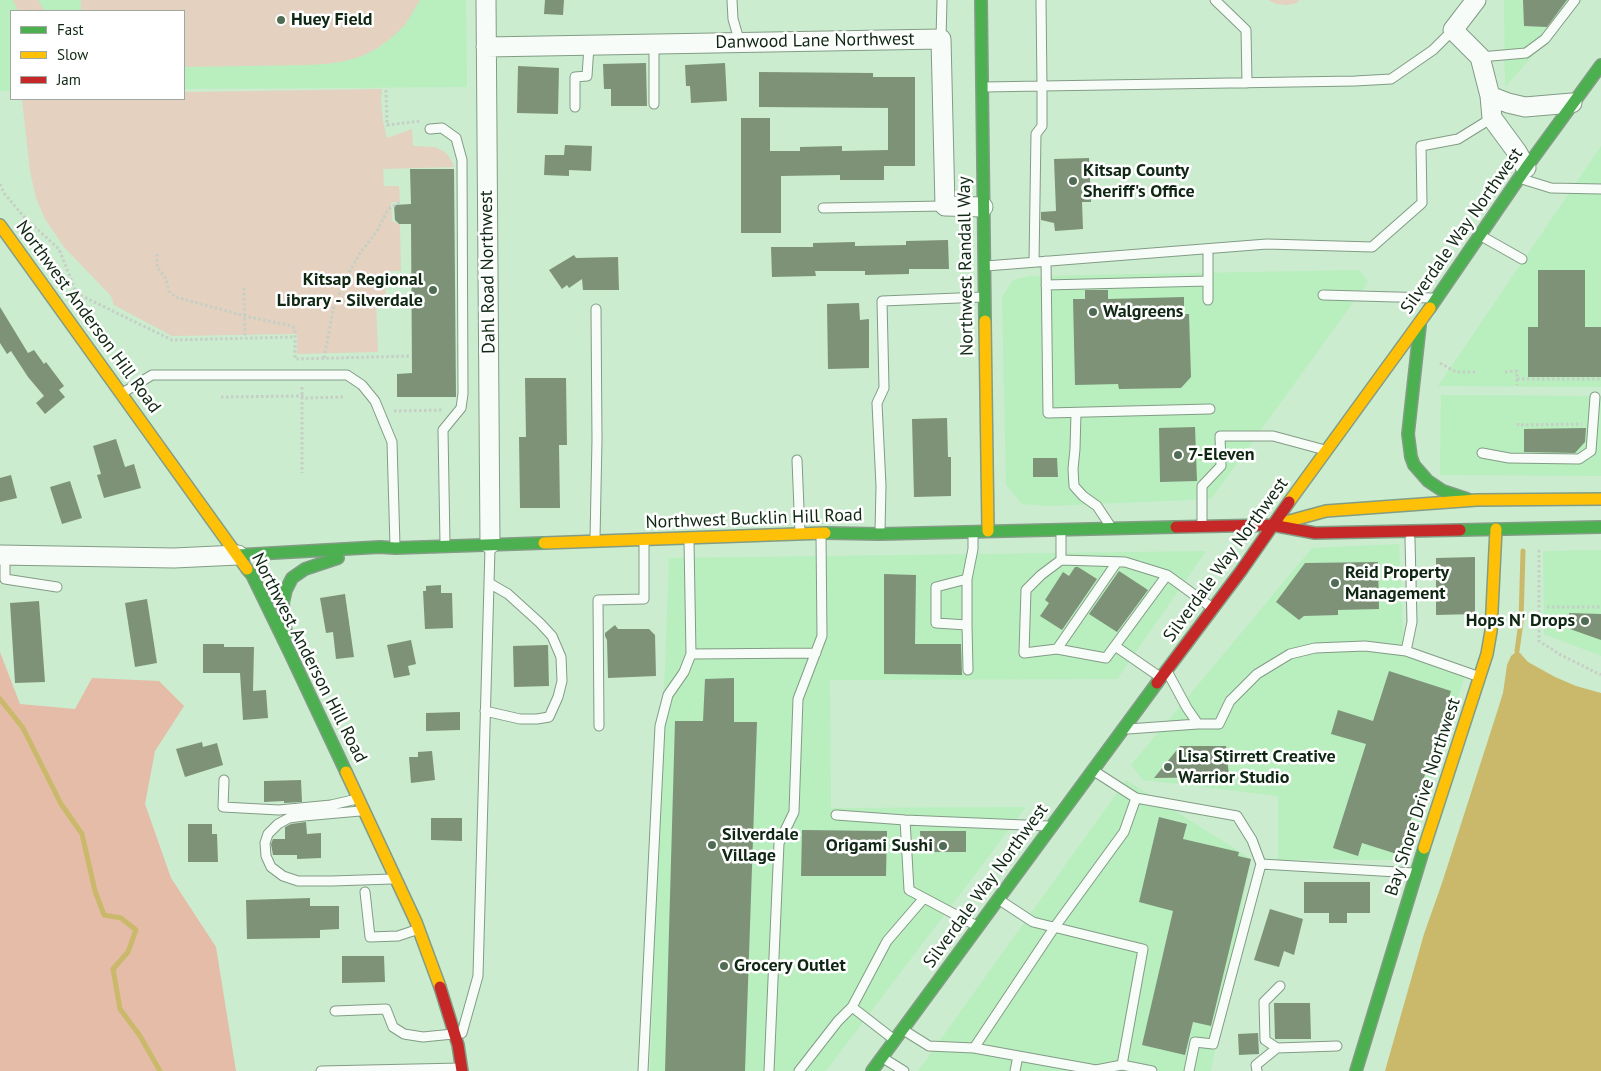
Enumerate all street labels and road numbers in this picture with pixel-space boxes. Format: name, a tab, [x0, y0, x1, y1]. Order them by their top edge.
street label: Danwood Lane Northwest	[715, 28, 915, 54]
street label: Silverdale Way Northwest	[1396, 144, 1528, 318]
street label: Northwest Randall Way	[954, 176, 978, 356]
street label: Dahl Road Northwest	[476, 190, 500, 354]
street label: Northwest Anderson Hill Road	[11, 217, 165, 417]
street label: Silverdale Way Northwest	[1159, 474, 1293, 646]
street label: Northwest Bucklin Hill Road	[645, 504, 863, 534]
street label: Northwest Anderson Hill Road	[247, 549, 371, 767]
street label: Bay Shore Drive Northwest	[1381, 695, 1465, 899]
street label: Silverdale Way Northwest	[919, 800, 1053, 972]

